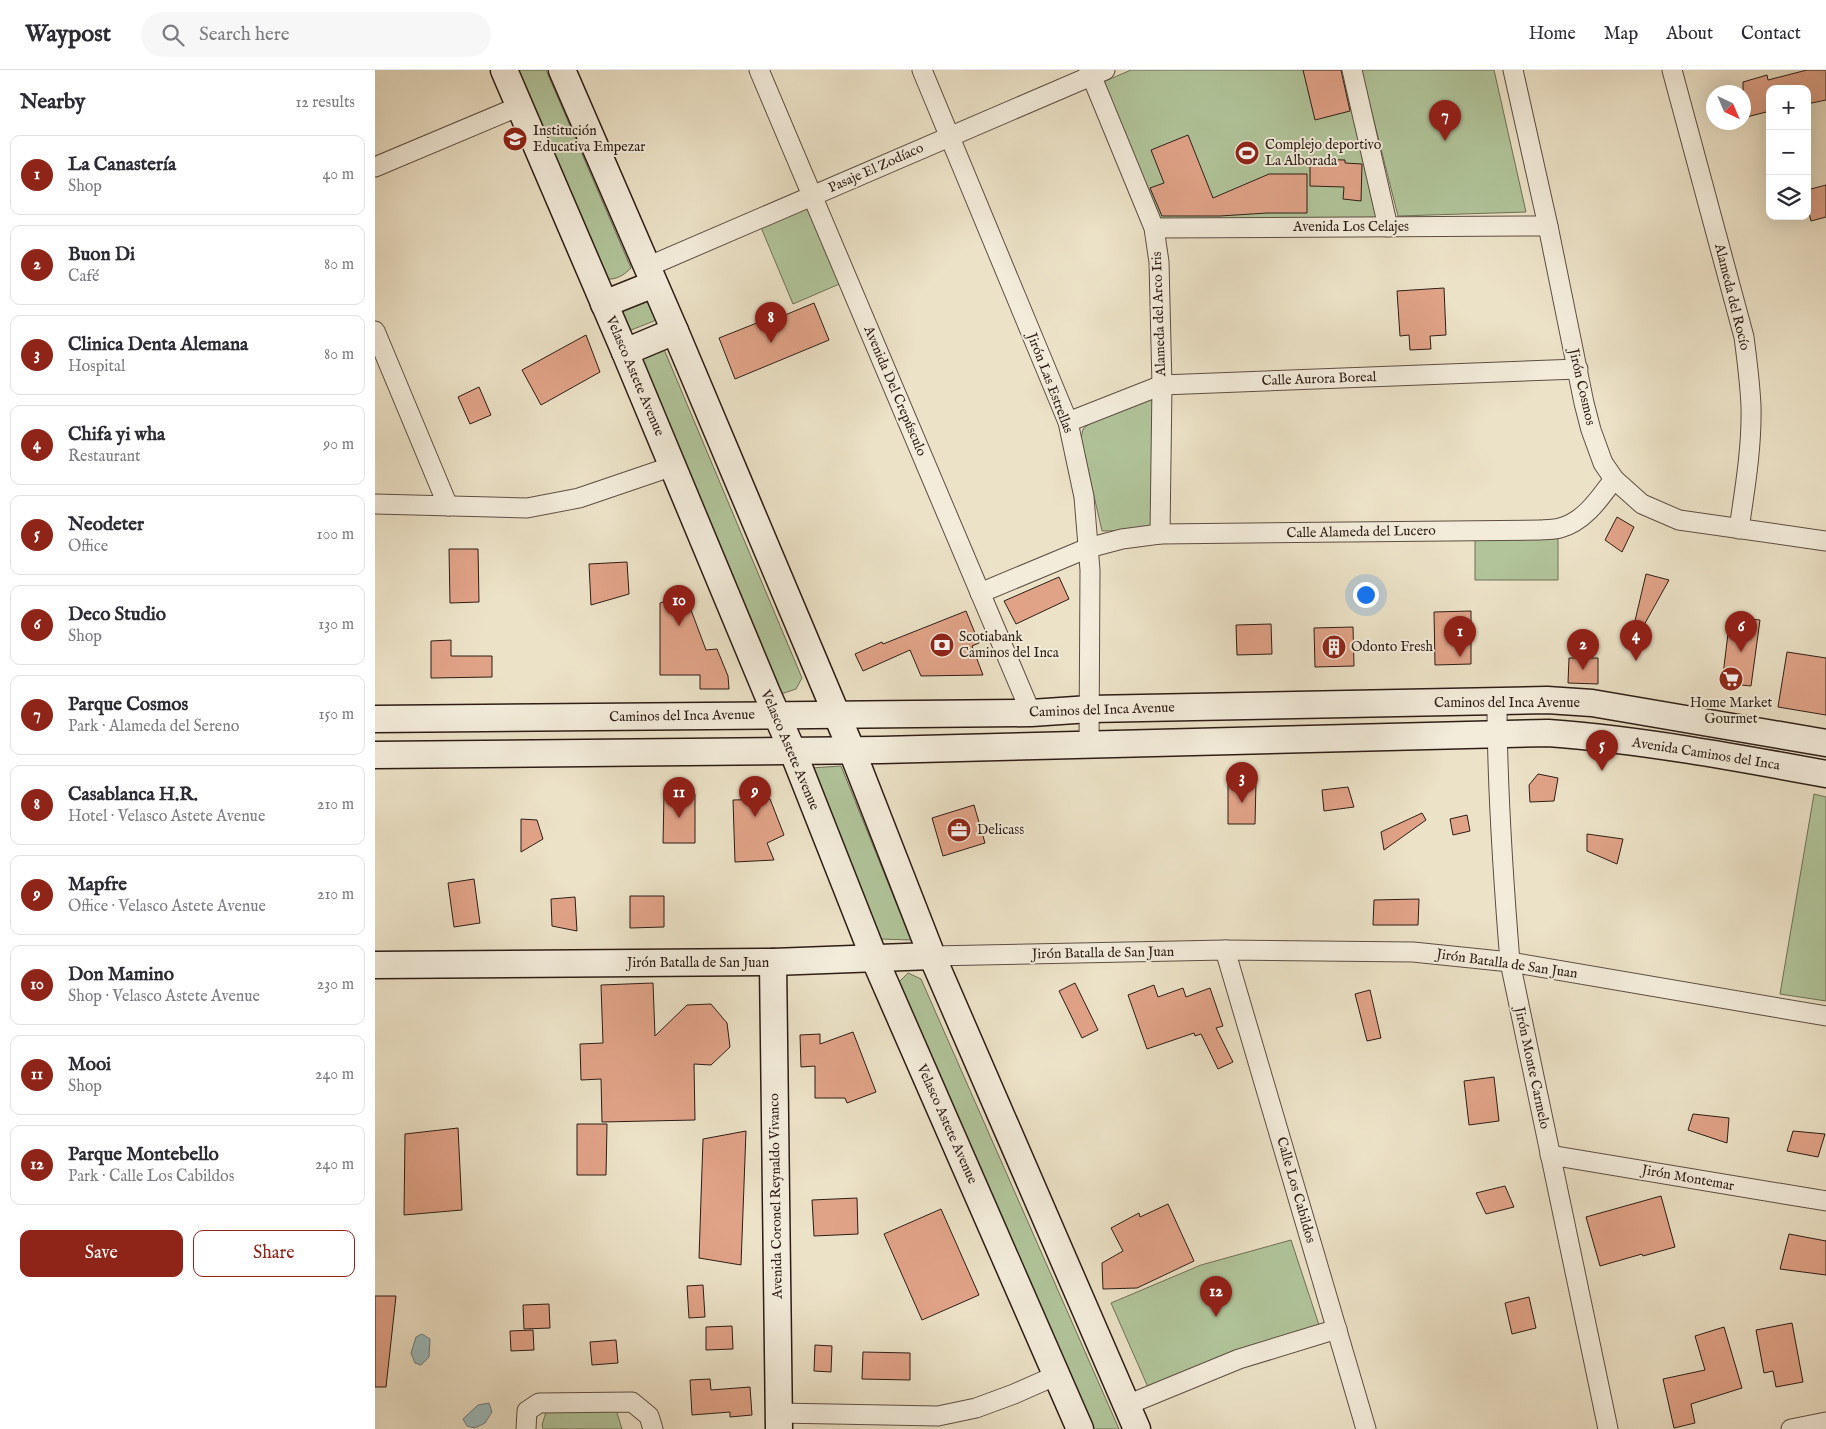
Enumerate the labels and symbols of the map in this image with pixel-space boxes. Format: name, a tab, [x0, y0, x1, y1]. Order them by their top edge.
north arrow	[1706, 85, 1751, 130]
pin: 7	[1429, 100, 1461, 141]
place label: Institución Educativa Empezar	[533, 122, 645, 156]
school or university icon: Institución Educativa Empezar	[502, 126, 528, 152]
place label: Complejo deportivo La Alborada	[1265, 136, 1382, 170]
street label: Pasaje El Zodíaco	[825, 139, 927, 197]
sports icon: Complejo deportivo La Alborada	[1234, 140, 1260, 166]
street label: Avenida Los Celajes	[1292, 218, 1409, 236]
street label: Alameda del Rocío	[1710, 241, 1754, 353]
street label: Alameda del Arco Iris	[1148, 251, 1170, 378]
pin: 8	[755, 302, 787, 343]
street label: Velasco Astete Avenue	[601, 312, 669, 439]
street label: Avenida Del Crepúsculo	[859, 322, 931, 459]
street label: Jirón Las Estrellas	[1022, 328, 1077, 436]
street label: Jirón Cosmos	[1564, 345, 1600, 427]
street label: Calle Aurora Boreal	[1261, 368, 1377, 390]
street label: Calle Alameda del Lucero	[1286, 522, 1436, 542]
your location	[1353, 582, 1379, 608]
pin: 10	[663, 585, 695, 626]
pin: 6	[1725, 611, 1757, 652]
pin: 1	[1444, 616, 1476, 657]
pin: 4	[1620, 620, 1652, 661]
place label: Scotiabank Caminos del Inca	[959, 628, 1060, 662]
pin: 2	[1567, 629, 1599, 670]
bank icon: Scotiabank Caminos del Inca	[929, 632, 955, 658]
building icon: Odonto Fresh	[1321, 634, 1347, 660]
place label: Odonto Fresh	[1351, 638, 1434, 656]
supermarket icon: Home Market Gourmet	[1718, 666, 1744, 692]
street label: Velasco Astete Avenue	[756, 686, 824, 813]
street label: Caminos del Inca Avenue	[1434, 694, 1580, 712]
place label: Home Market Gourmet	[1690, 694, 1772, 728]
street label: Caminos del Inca Avenue	[1029, 698, 1176, 722]
street label: Caminos del Inca Avenue	[609, 706, 756, 726]
pin: 5	[1586, 730, 1618, 771]
street label: Avenida Caminos del Inca	[1630, 733, 1782, 775]
pin: 3	[1226, 762, 1258, 803]
pin: 9	[739, 776, 771, 817]
pin: 11	[663, 777, 695, 818]
office icon: Delicass	[946, 817, 972, 843]
place label: Delicass	[977, 821, 1024, 839]
street label: Jirón Batalla de San Juan	[1030, 943, 1175, 963]
street label: Jirón Batalla de San Juan	[1433, 945, 1579, 983]
street label: Jirón Batalla de San Juan	[625, 954, 770, 972]
street label: Jirón Monte Carmelo	[1510, 1003, 1554, 1131]
street label: Velasco Astete Avenue	[912, 1061, 982, 1187]
street label: Avenida Coronel Reynaldo Vivanco	[765, 1093, 787, 1300]
street label: Calle Los Cabildos	[1272, 1135, 1320, 1245]
street label: Jirón Montemar	[1638, 1161, 1736, 1195]
pin: 12	[1200, 1276, 1232, 1317]

